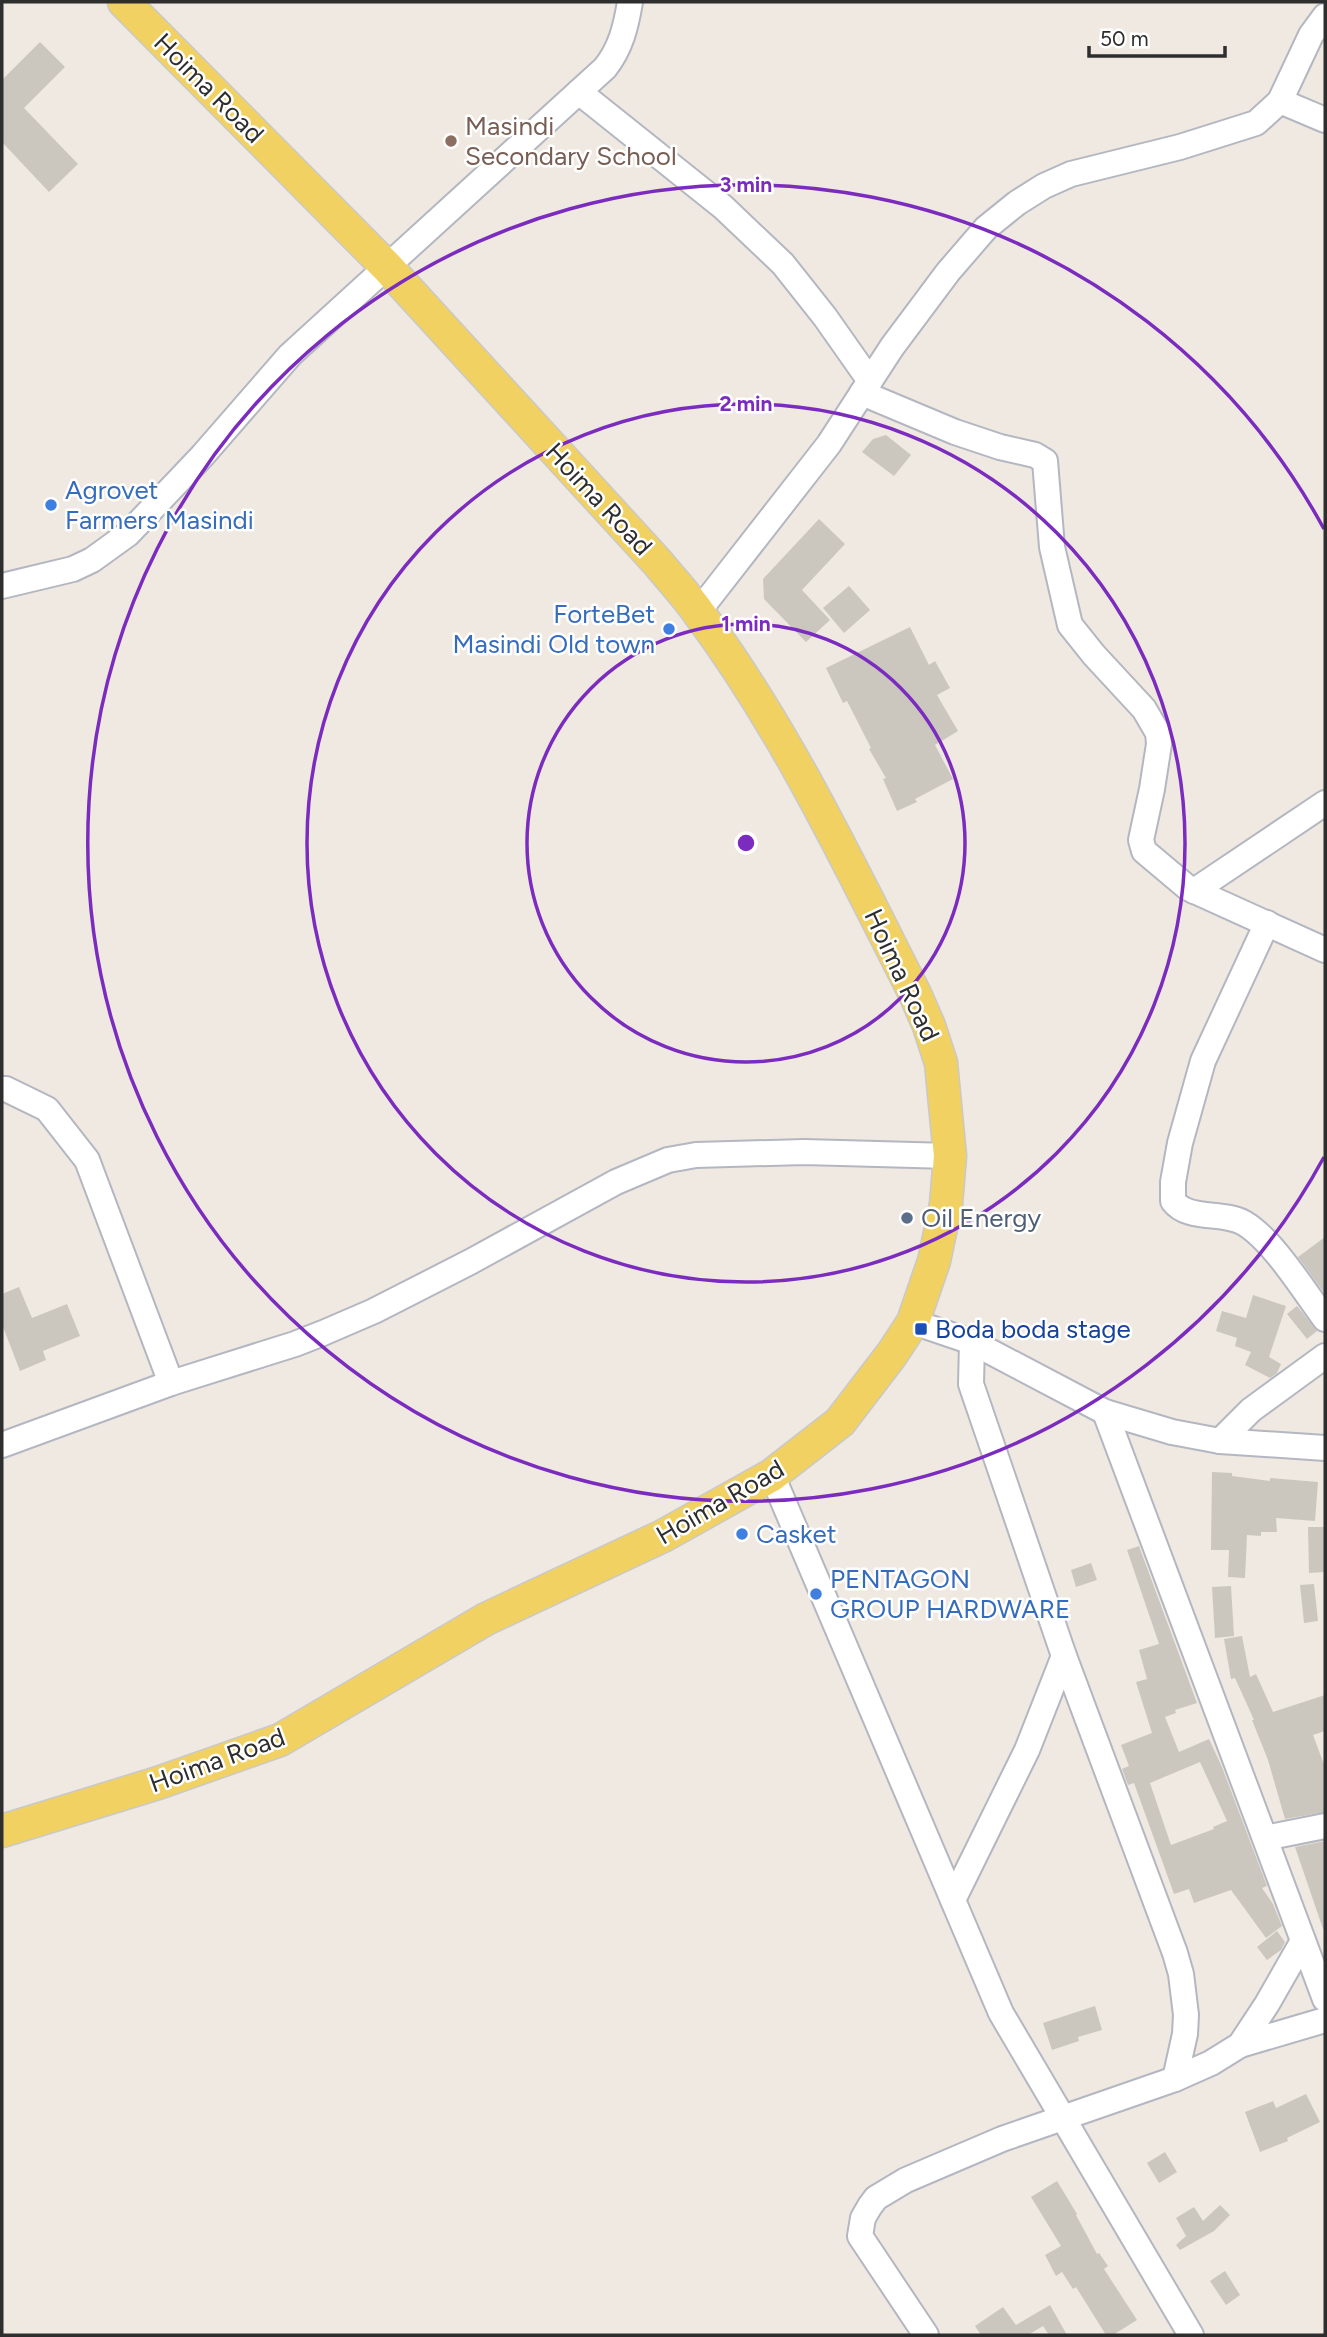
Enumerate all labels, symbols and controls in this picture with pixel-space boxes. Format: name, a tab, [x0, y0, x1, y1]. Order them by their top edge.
scale bar	[1089, 14, 1226, 58]
street label: Hoima Road	[147, 26, 271, 150]
text: 50 m	[1100, 26, 1149, 51]
place label: Masindi Secondary School	[465, 110, 677, 172]
marker: Masindi Secondary School	[443, 133, 459, 149]
text: 3 min	[720, 172, 772, 197]
text: 2 min	[720, 391, 772, 416]
street label: Hoima Road	[539, 436, 659, 562]
place label: Agrovet Farmers Masindi	[65, 474, 254, 536]
marker: Agrovet Farmers Masindi	[43, 497, 59, 513]
place label: ForteBet Masindi Old town	[452, 598, 655, 660]
text: 1 min	[721, 611, 771, 636]
marker: ForteBet Masindi Old town	[661, 621, 677, 637]
centre of rings	[734, 831, 758, 855]
street label: Hoima Road	[857, 904, 947, 1046]
place label: Oil Energy	[921, 1202, 1041, 1234]
marker: Oil Energy	[899, 1210, 915, 1226]
place label: Boda boda stage	[935, 1313, 1131, 1345]
marker: Boda boda stage	[913, 1321, 929, 1337]
street label: Hoima Road	[650, 1453, 790, 1551]
place label: Casket	[756, 1518, 837, 1550]
marker: Casket	[734, 1526, 750, 1542]
place label: PENTAGON GROUP HARDWARE	[830, 1563, 1071, 1625]
marker: PENTAGON GROUP HARDWARE	[808, 1586, 824, 1602]
street label: Hoima Road	[145, 1721, 289, 1799]

